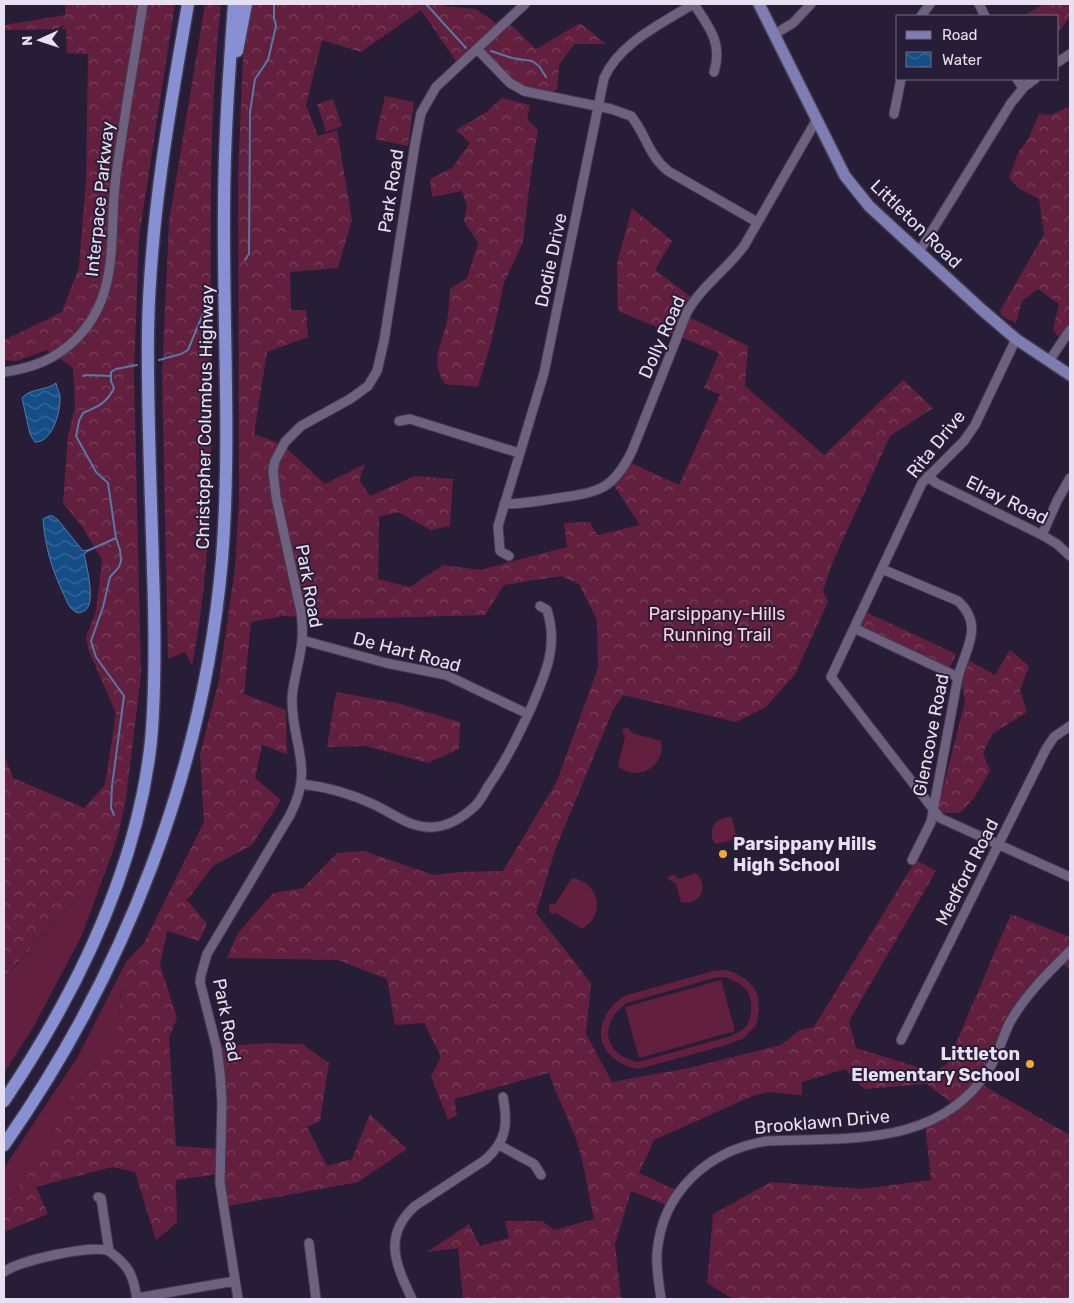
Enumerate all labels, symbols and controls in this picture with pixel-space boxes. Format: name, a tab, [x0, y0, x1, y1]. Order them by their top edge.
north arrow	[15, 15, 65, 65]
legend	[896, 15, 1059, 80]
text: Road	[942, 26, 978, 44]
text: N	[19, 35, 36, 46]
text: Water	[942, 51, 982, 69]
street label: Interpace Parkway	[81, 120, 119, 278]
street label: Park Road	[374, 148, 408, 234]
street label: Littleton Road	[866, 175, 966, 273]
street label: Dodie Drive	[530, 211, 572, 309]
street label: Christopher Columbus Highway	[192, 284, 218, 549]
street label: Dolly Road	[634, 292, 690, 382]
street label: Rita Drive	[902, 406, 970, 482]
street label: Elray Road	[963, 471, 1051, 529]
street label: Park Road	[291, 543, 327, 629]
park label: Parsippany-Hills Running Trail	[649, 603, 785, 646]
street label: De Hart Road	[351, 627, 463, 677]
street label: Glencove Road	[908, 672, 954, 798]
street label: Medford Road	[931, 815, 1003, 929]
place label: Parsippany Hills High School	[733, 833, 876, 876]
marker: Parsippany Hills High School	[717, 848, 729, 860]
street label: Park Road	[208, 977, 246, 1063]
place label: Littleton Elementary School	[851, 1043, 1020, 1086]
marker: Littleton Elementary School	[1024, 1058, 1036, 1070]
street label: Brooklawn Drive	[753, 1105, 891, 1139]

